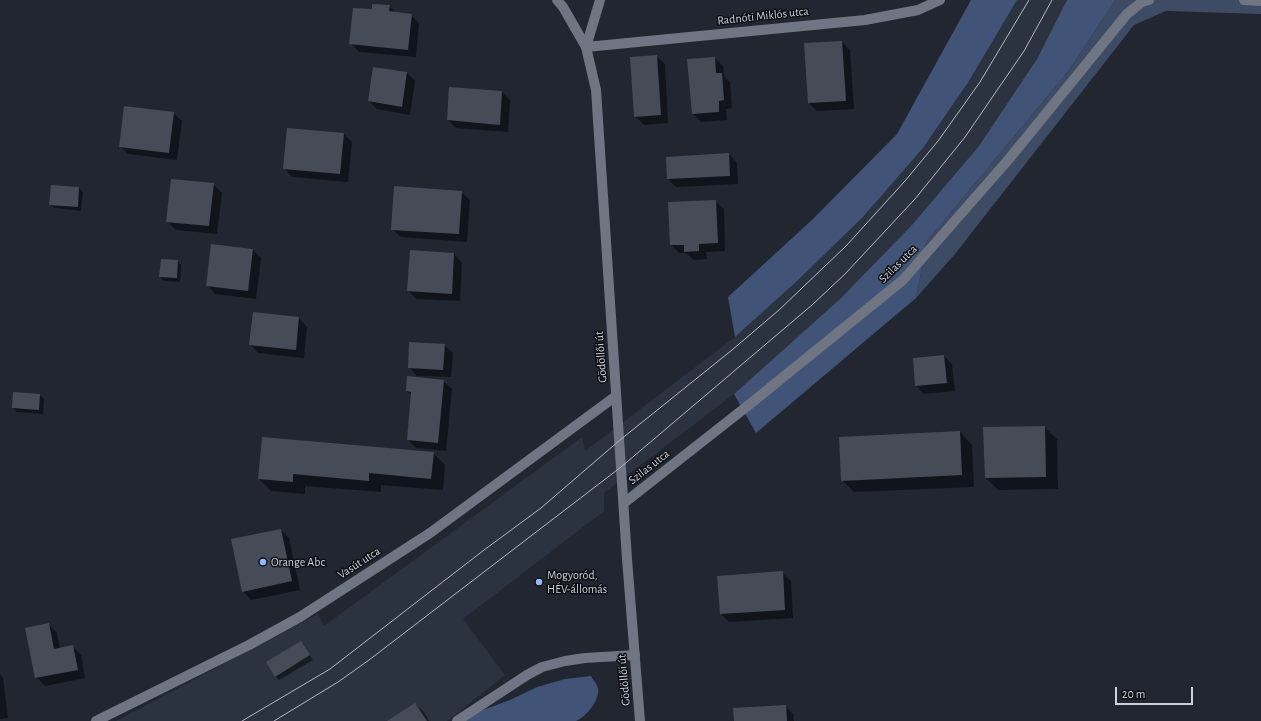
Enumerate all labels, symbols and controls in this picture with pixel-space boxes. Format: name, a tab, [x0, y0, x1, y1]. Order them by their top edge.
street label: Radnóti Miklós utca	[717, 4, 809, 28]
street label: Szilas utca	[876, 242, 920, 286]
street label: Gödöllői út	[592, 331, 610, 383]
street label: Szilas utca	[626, 446, 672, 488]
street label: Vasút utca	[335, 544, 383, 582]
place label: Orange Abc	[271, 555, 325, 569]
marker: Orange Abc	[258, 557, 268, 567]
place label: Mogyoród, HÉV-állomás	[547, 568, 607, 596]
marker: Mogyoród, HÉV-állomás	[534, 577, 544, 587]
street label: Gödöllői út	[615, 654, 633, 706]
scale bar	[1117, 679, 1195, 705]
text: 20 m	[1122, 688, 1145, 700]

